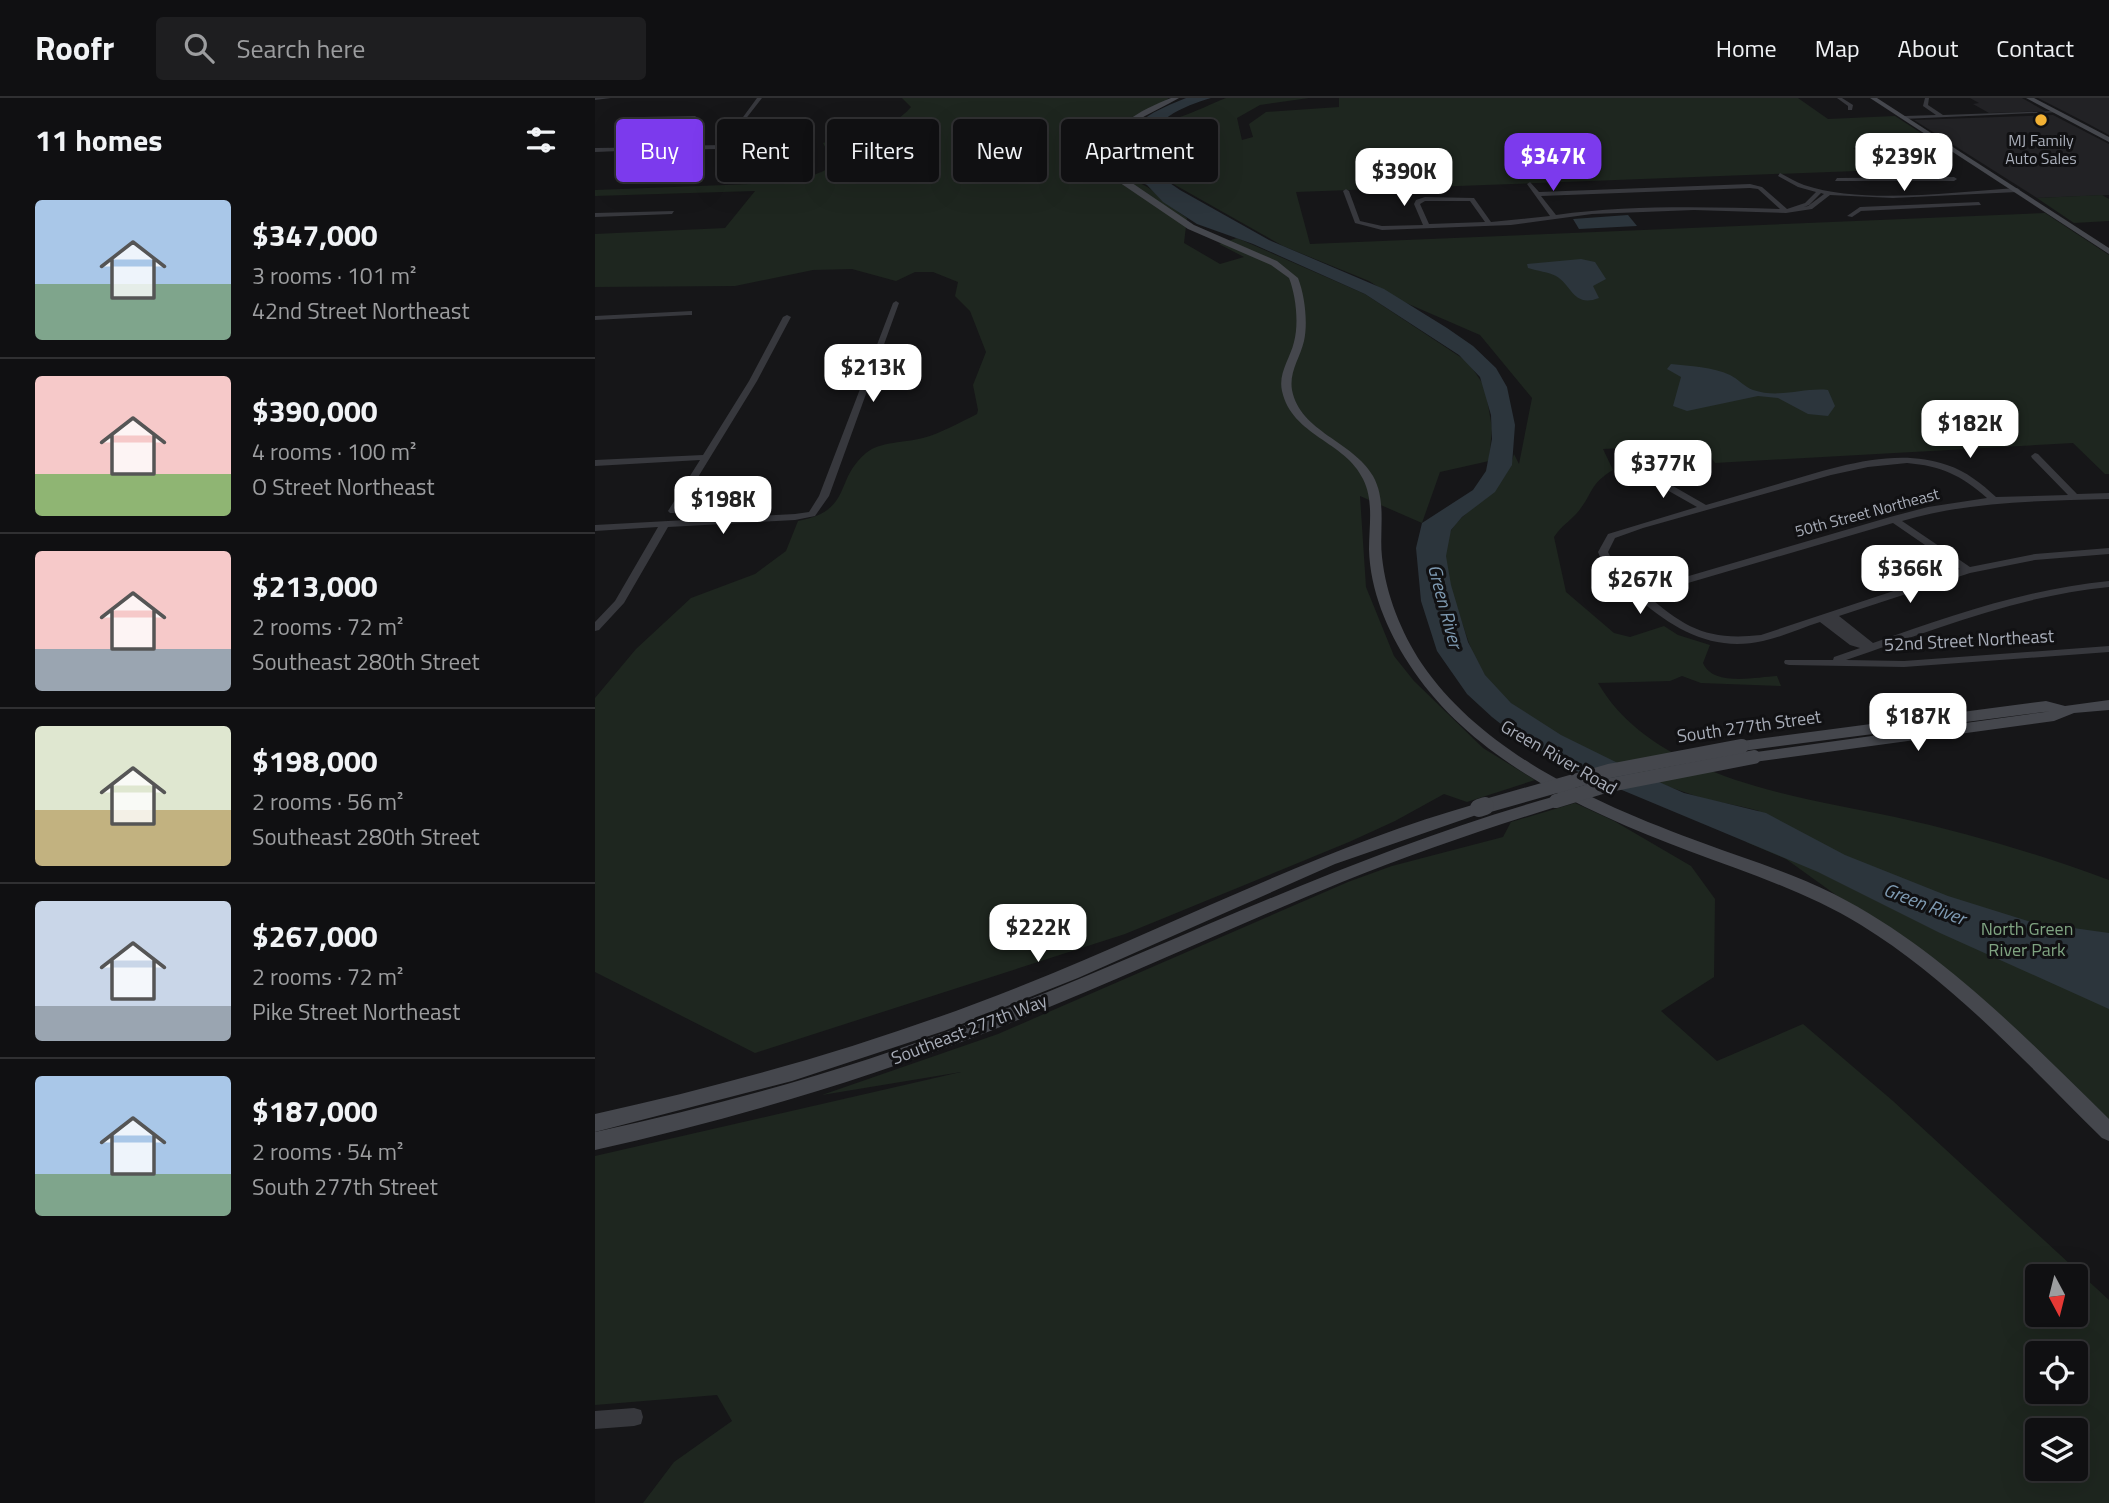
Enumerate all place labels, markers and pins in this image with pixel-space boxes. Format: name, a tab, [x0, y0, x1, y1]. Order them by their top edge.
marker: MJ Family Auto Sales	[2033, 112, 2049, 128]
place label: MJ Family Auto Sales	[2005, 128, 2077, 170]
pin: $347K	[1504, 134, 1602, 193]
pin: $239K	[1855, 134, 1953, 193]
pin: $390K	[1355, 148, 1453, 208]
pin: $213K	[824, 344, 922, 404]
pin: $182K	[1921, 400, 2019, 460]
pin: $377K	[1614, 440, 1712, 500]
pin: $198K	[674, 476, 772, 536]
pin: $366K	[1861, 546, 1959, 605]
pin: $267K	[1591, 556, 1689, 616]
pin: $187K	[1869, 694, 1967, 753]
pin: $222K	[989, 904, 1087, 964]

